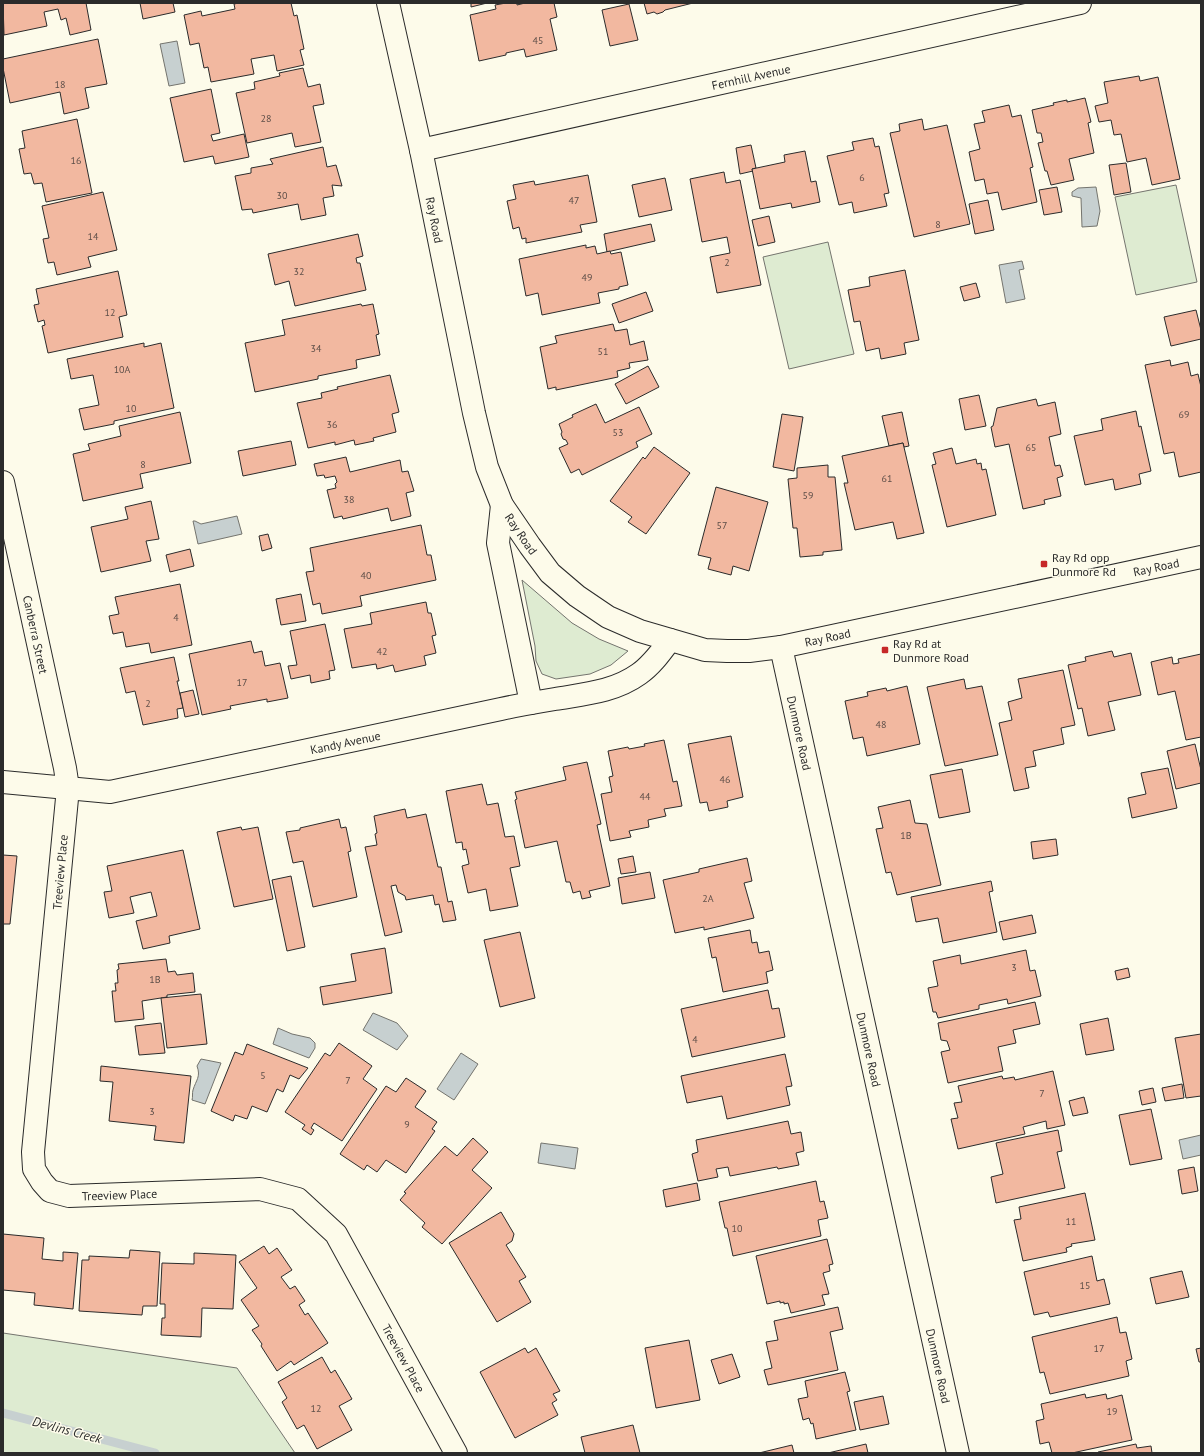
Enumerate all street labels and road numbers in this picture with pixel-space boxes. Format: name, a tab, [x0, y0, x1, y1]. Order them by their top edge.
street label: Fernhill Avenue	[710, 60, 792, 92]
street label: Ray Road	[423, 196, 447, 244]
street label: Ray Road	[502, 510, 541, 557]
street label: Ray Road	[1132, 554, 1181, 579]
street label: Canberra Street	[20, 594, 52, 675]
street label: Ray Road	[803, 625, 852, 649]
street label: Dunmore Road	[784, 694, 815, 772]
street label: Kandy Avenue	[309, 727, 382, 757]
street label: Treeview Place	[49, 834, 71, 910]
street label: Dunmore Road	[854, 1011, 885, 1088]
street label: Treeview Place	[81, 1185, 157, 1203]
street label: Treeview Place	[379, 1321, 429, 1395]
street label: Dunmore Road	[923, 1327, 954, 1405]

